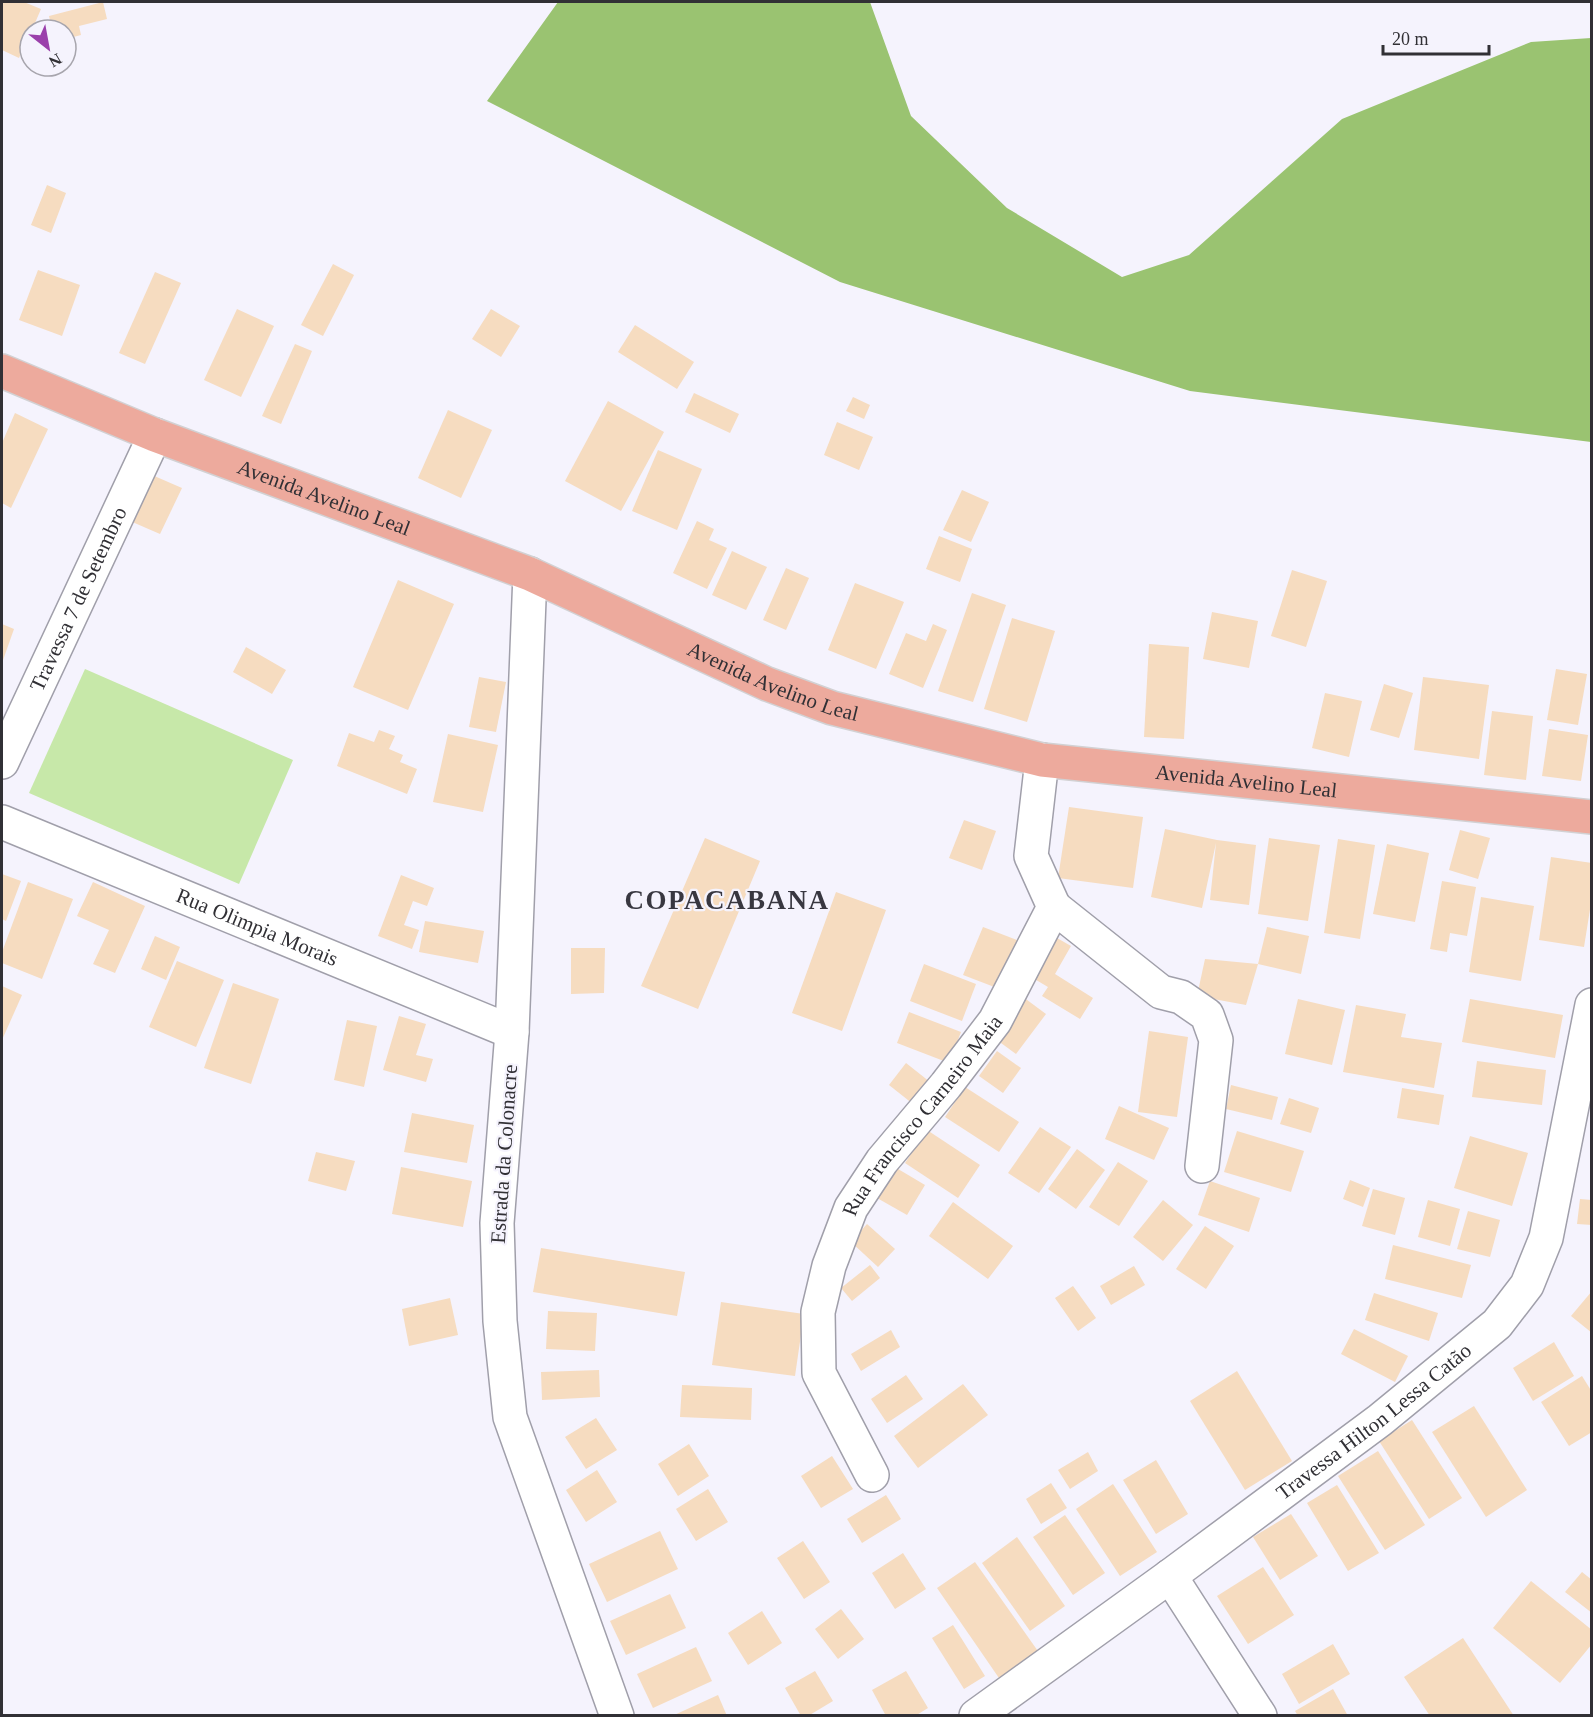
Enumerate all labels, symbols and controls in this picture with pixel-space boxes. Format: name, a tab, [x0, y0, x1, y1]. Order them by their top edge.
north arrow	[18, 18, 78, 78]
scale bar	[1383, 18, 1490, 56]
text: 20 m	[1392, 29, 1429, 49]
text: N	[46, 50, 65, 71]
street label: Avenida Avelino Leal	[234, 455, 414, 541]
street label: Travessa 7 de Setembro	[25, 503, 132, 695]
street label: Avenida Avelino Leal	[684, 637, 861, 726]
street label: Avenida Avelino Leal	[1154, 760, 1338, 803]
street label: Rua Olimpia Morais	[173, 883, 342, 971]
district label: COPACABANA	[625, 885, 830, 915]
street label: Rua Francisco Carneiro Maia	[837, 1010, 1008, 1219]
street label: Estrada da Colonacre	[486, 1064, 522, 1244]
street label: Travessa Hilton Lessa Catão	[1272, 1338, 1476, 1505]

